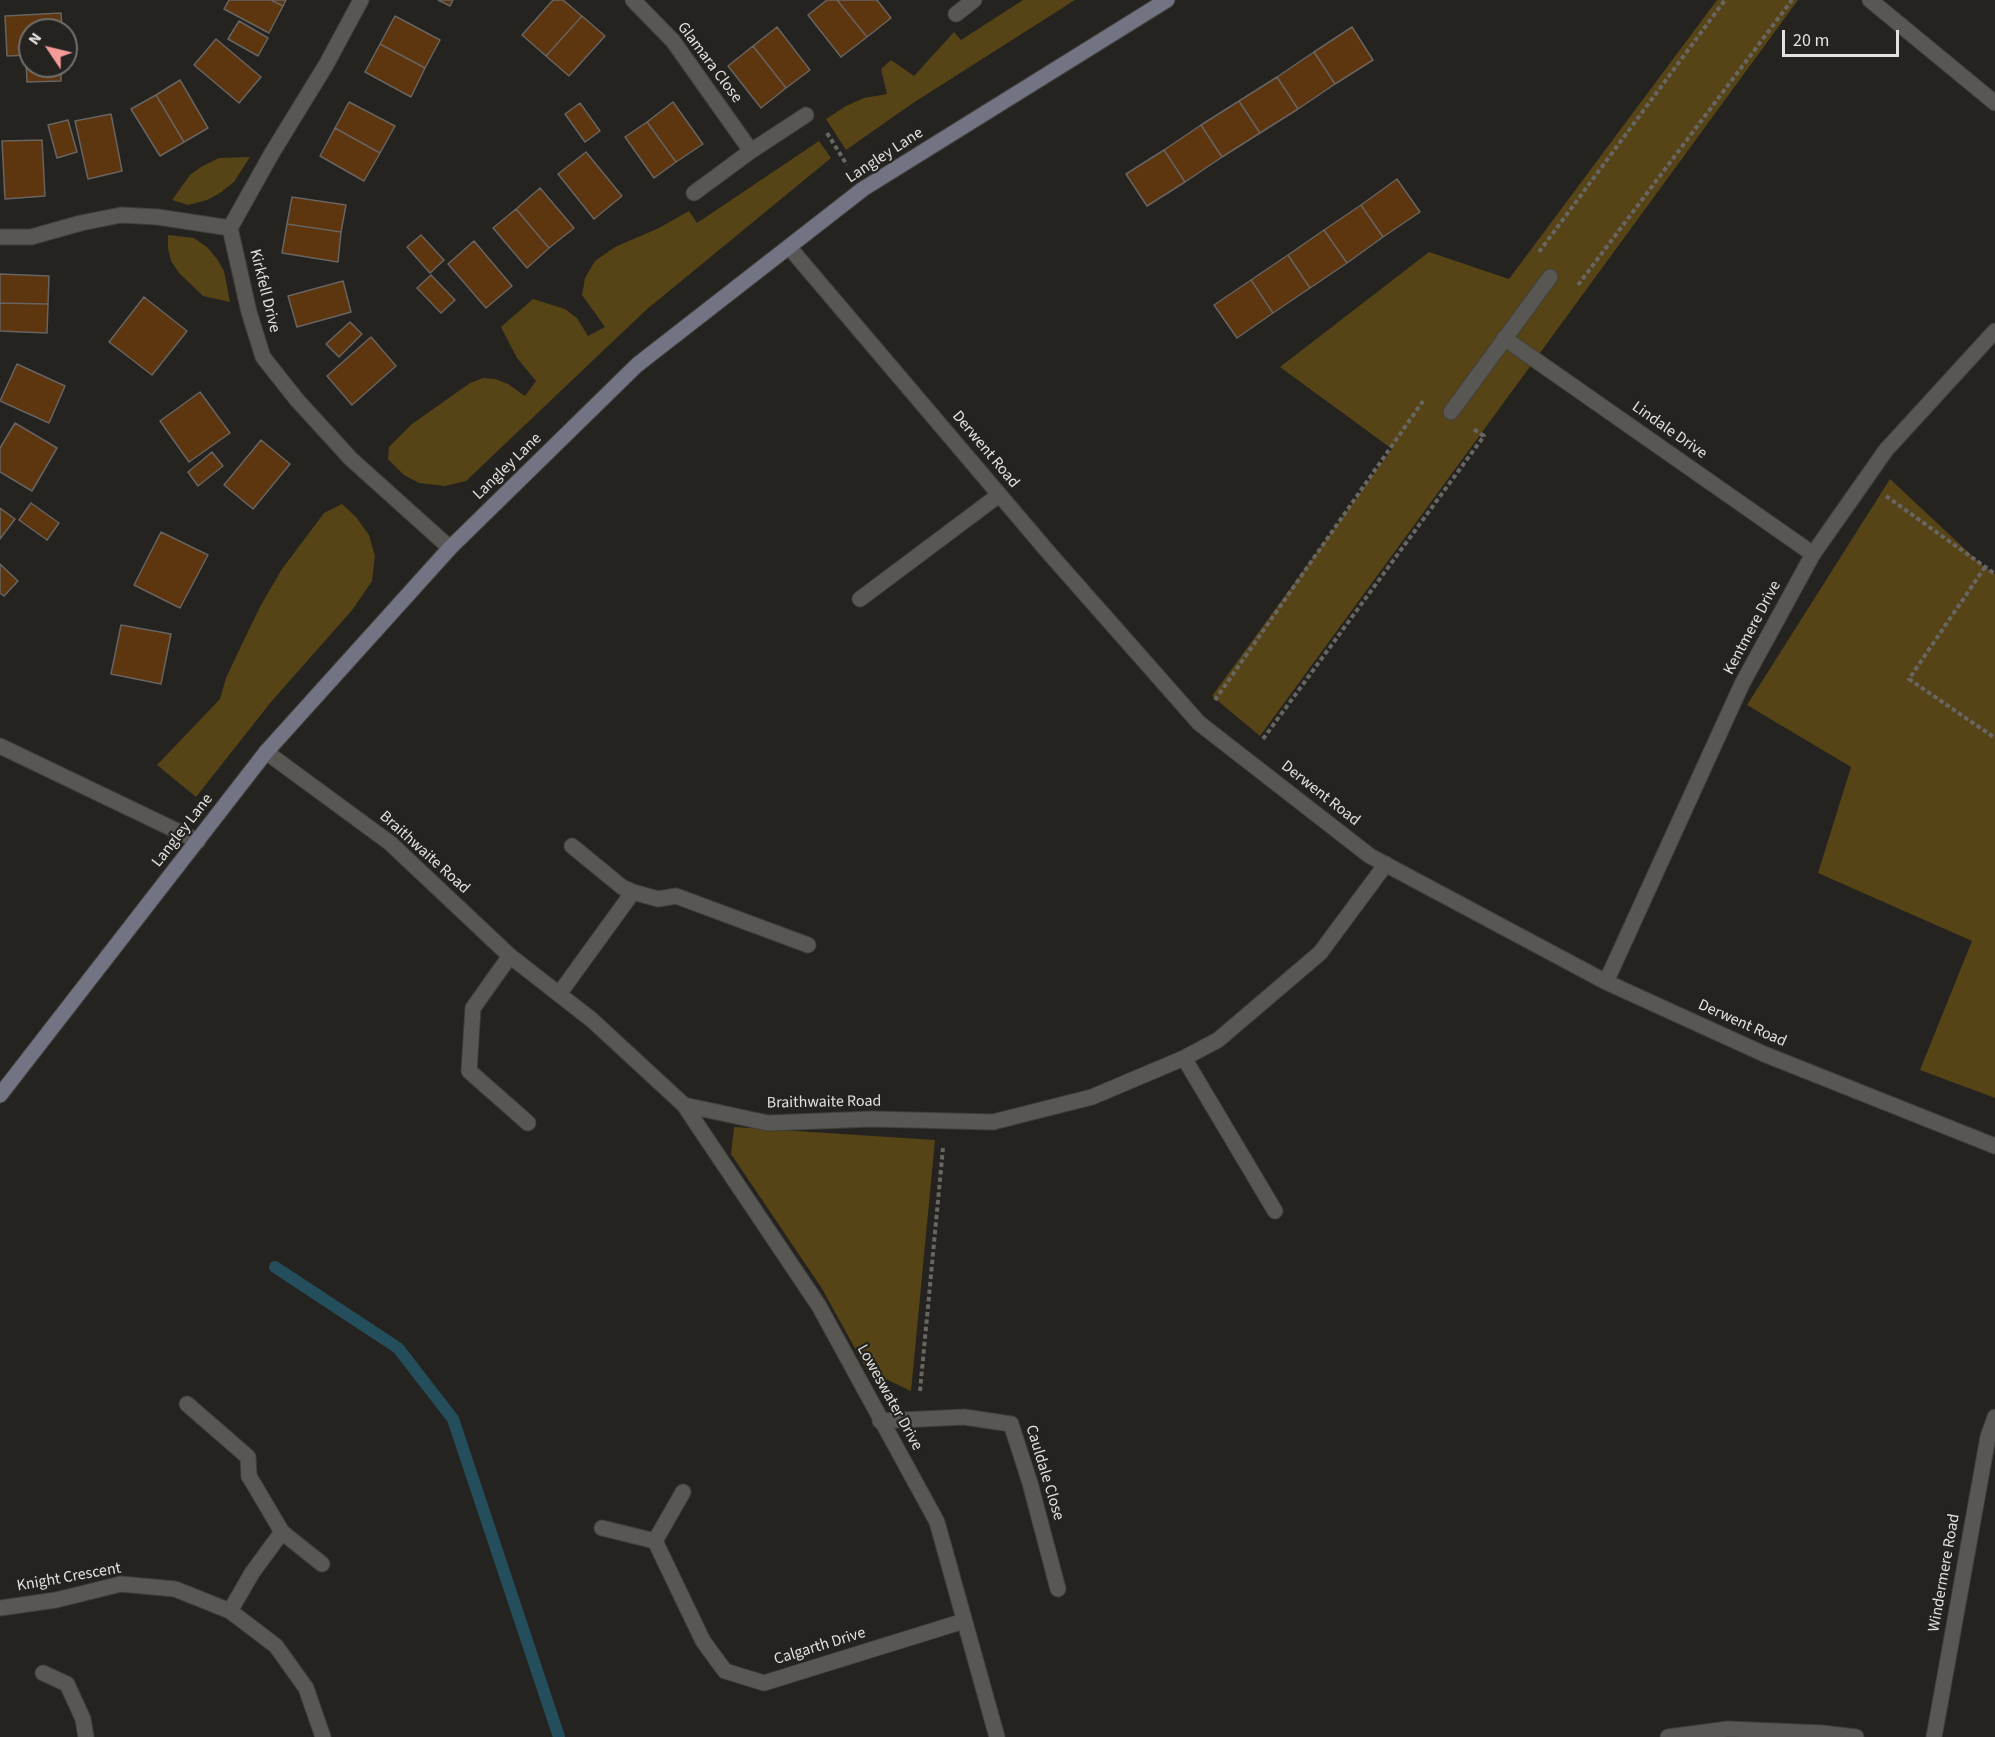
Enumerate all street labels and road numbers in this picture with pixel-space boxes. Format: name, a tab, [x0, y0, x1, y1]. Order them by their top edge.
street label: Glamara Close	[672, 19, 746, 107]
street label: Langley Lane	[843, 124, 927, 188]
street label: Kirkfell Drive	[244, 247, 284, 335]
street label: Lindale Drive	[1628, 398, 1710, 464]
street label: Derwent Road	[947, 408, 1023, 492]
street label: Langley Lane	[470, 430, 546, 504]
street label: Kentmere Drive	[1720, 578, 1786, 678]
street label: Derwent Road	[1277, 757, 1363, 831]
street label: Langley Lane	[148, 790, 218, 872]
street label: Braithwaite Road	[375, 807, 473, 899]
street label: Derwent Road	[1695, 996, 1789, 1052]
street label: Braithwaite Road	[766, 1092, 882, 1114]
street label: Loweswater Drive	[852, 1342, 926, 1454]
street label: Cauldale Close	[1020, 1423, 1068, 1523]
street label: Windermere Road	[1925, 1512, 1965, 1634]
street label: Knight Crescent	[15, 1559, 123, 1597]
street label: Calgarth Drive	[772, 1624, 868, 1670]

